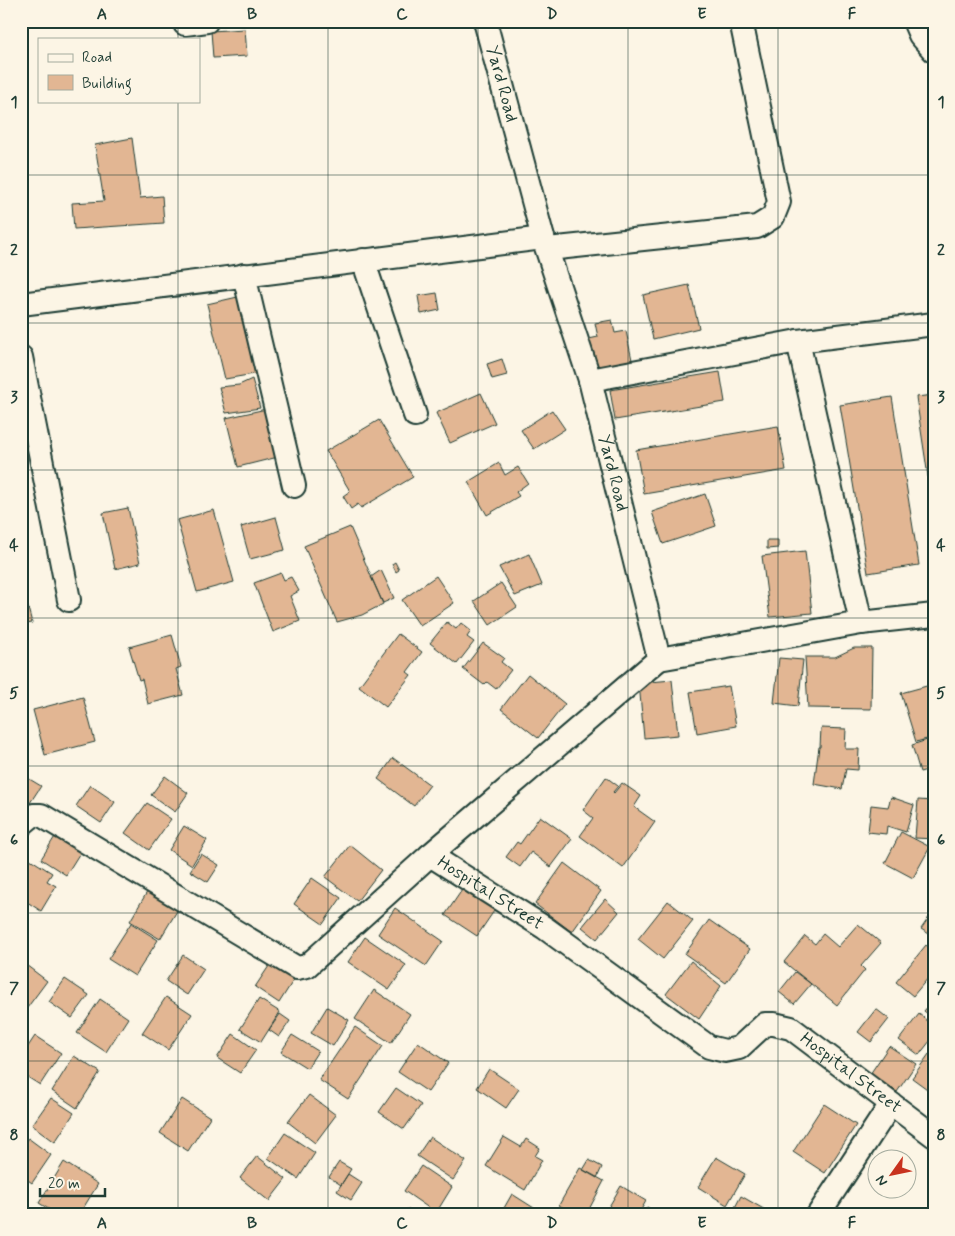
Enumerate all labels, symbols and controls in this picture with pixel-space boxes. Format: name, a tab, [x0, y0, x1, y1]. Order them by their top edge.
text: A	[97, 4, 107, 25]
text: B	[247, 4, 257, 25]
text: C	[396, 4, 408, 25]
text: D	[546, 4, 558, 25]
text: E	[697, 4, 707, 25]
text: F	[848, 4, 857, 25]
legend	[38, 38, 200, 102]
street label: Yard Road	[480, 43, 523, 125]
text: Road	[82, 48, 112, 68]
text: Building	[82, 74, 132, 95]
text: 1	[10, 92, 18, 113]
text: 1	[937, 92, 945, 113]
text: 2	[10, 240, 18, 261]
text: 2	[937, 240, 945, 261]
text: 3	[10, 387, 18, 408]
text: 3	[937, 387, 945, 408]
street label: Yard Road	[592, 432, 634, 514]
text: 4	[9, 535, 19, 556]
text: 4	[936, 535, 946, 556]
text: 5	[9, 683, 19, 704]
text: 5	[936, 683, 946, 704]
text: 6	[10, 830, 18, 851]
text: 6	[937, 830, 945, 851]
street label: Hospital Street	[432, 850, 548, 936]
text: 7	[9, 978, 19, 999]
text: 7	[936, 978, 946, 999]
street label: Hospital Street	[795, 1027, 906, 1119]
text: 8	[9, 1125, 19, 1146]
text: 8	[936, 1125, 946, 1146]
north arrow	[868, 1148, 918, 1198]
scale bar	[40, 1166, 105, 1198]
text: N	[872, 1172, 892, 1189]
text: 20 m	[48, 1174, 80, 1194]
text: A	[97, 1213, 107, 1234]
text: B	[247, 1213, 257, 1234]
text: C	[396, 1213, 408, 1234]
text: D	[546, 1213, 558, 1234]
text: E	[697, 1213, 707, 1234]
text: F	[848, 1213, 857, 1234]

